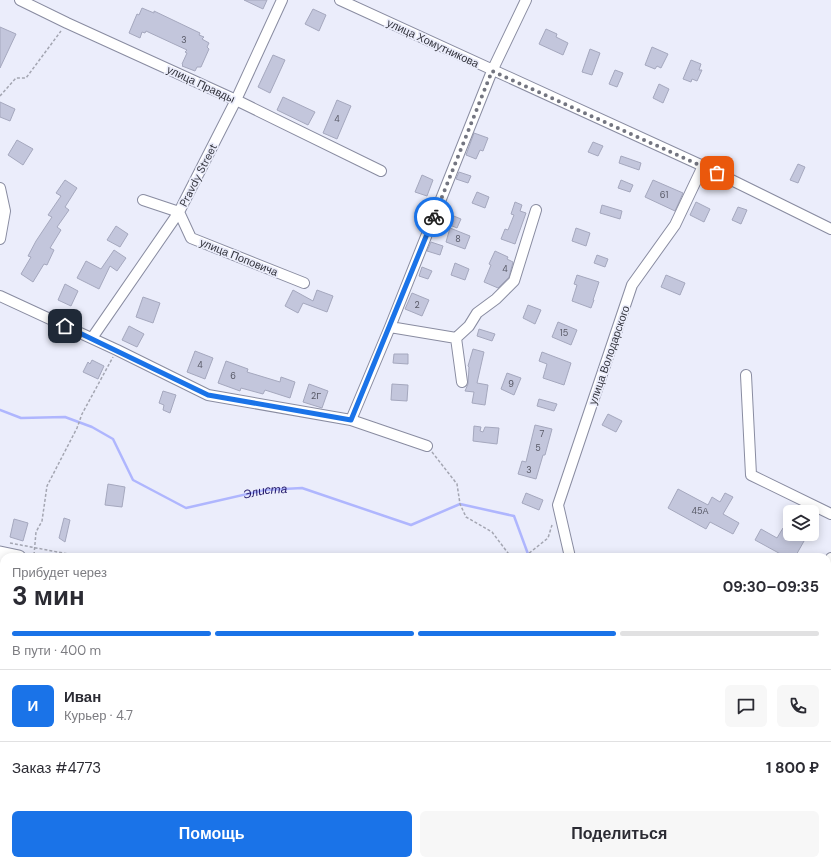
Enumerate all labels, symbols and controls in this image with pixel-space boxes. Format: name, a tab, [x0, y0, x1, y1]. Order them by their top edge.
street label: улица Хомутникова	[385, 16, 482, 71]
house number: 3	[181, 34, 187, 46]
street label: улица Правды	[165, 62, 237, 106]
house number: 4	[334, 113, 340, 125]
street label: Pravdy Street	[176, 141, 220, 209]
pin	[700, 156, 734, 190]
icon: bag	[706, 162, 728, 184]
house number: 61	[660, 189, 668, 201]
courier	[414, 197, 454, 237]
icon: bike	[423, 206, 445, 228]
house number: 8	[455, 233, 461, 245]
street label: улица Поповича	[198, 235, 281, 279]
house number: 4	[502, 263, 508, 275]
house number: 2	[414, 299, 420, 311]
street label: улица Володарского	[585, 304, 633, 406]
pin	[48, 309, 82, 343]
icon: home	[54, 315, 76, 337]
house number: 15	[560, 327, 568, 339]
house number: 4	[197, 359, 203, 371]
house number: 6	[230, 370, 236, 382]
house number: 9	[508, 378, 514, 390]
house number: 2Г	[311, 390, 321, 402]
house number: 7	[540, 428, 545, 440]
house number: 5	[535, 442, 541, 454]
house number: 3	[526, 464, 532, 476]
water label: Элиста	[242, 481, 288, 503]
house number: 45А	[692, 505, 708, 517]
map controls	[783, 505, 819, 541]
button: layers	[783, 505, 819, 541]
text: Прибудет через	[12, 564, 107, 581]
text: 09:30–09:35	[723, 577, 819, 597]
text: 3 мин	[12, 579, 85, 613]
text: В пути · 400 m	[12, 642, 101, 659]
button: chat	[725, 685, 767, 727]
button: phone	[777, 685, 819, 727]
text: Иван	[64, 687, 101, 707]
text: И	[28, 696, 38, 716]
text: Курьер · 4.7	[64, 707, 133, 724]
text: Заказ #4773	[12, 758, 101, 778]
text: 1 800 ₽	[766, 758, 819, 778]
button: Помощь	[12, 811, 412, 857]
button: Поделиться	[420, 811, 819, 857]

